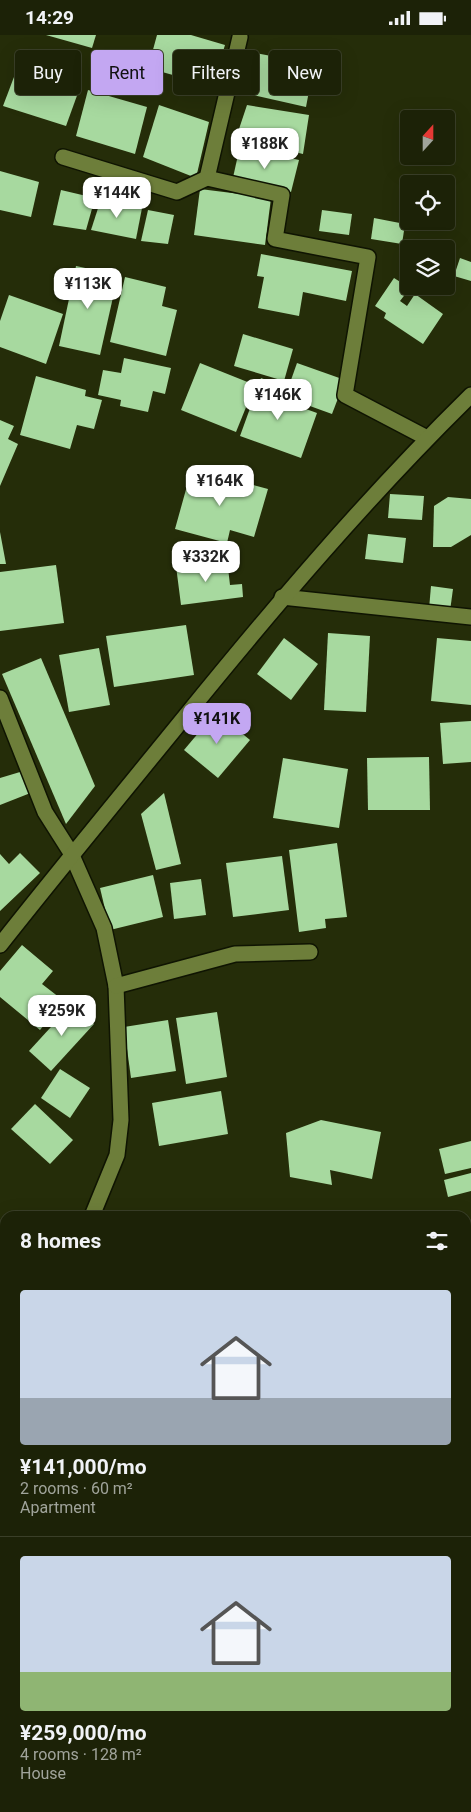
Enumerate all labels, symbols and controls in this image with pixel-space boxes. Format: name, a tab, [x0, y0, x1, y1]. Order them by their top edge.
text: 14:29	[25, 6, 74, 29]
chip: Buy	[15, 50, 81, 95]
chip: Rent	[91, 50, 163, 95]
chip: Filters	[173, 50, 259, 95]
chip: New	[269, 50, 341, 95]
north arrow	[400, 110, 455, 165]
map controls	[400, 110, 455, 295]
pin: ¥188K	[230, 127, 300, 170]
text: ¥188K	[242, 134, 288, 153]
button: locate	[400, 175, 455, 230]
pin: ¥144K	[82, 177, 152, 219]
text: ¥144K	[94, 183, 140, 202]
button: layers	[400, 240, 455, 295]
pin: ¥113K	[53, 267, 123, 310]
text: ¥113K	[65, 274, 111, 293]
pin: ¥146K	[243, 379, 313, 421]
text: ¥146K	[255, 385, 301, 404]
pin: ¥164K	[185, 465, 255, 507]
text: ¥164K	[197, 471, 243, 490]
pin: ¥332K	[171, 541, 241, 583]
text: ¥332K	[183, 547, 229, 566]
pin: ¥141K	[182, 703, 252, 745]
text: ¥141K	[194, 709, 240, 728]
pin: ¥259K	[27, 995, 97, 1037]
text: ¥259K	[39, 1001, 85, 1020]
icon: filters	[423, 1227, 451, 1255]
text: 8 homes	[20, 1229, 101, 1253]
icon: home	[191, 1323, 281, 1413]
text: ¥141,000/mo	[20, 1455, 147, 1479]
text: 2 rooms · 60 m²	[20, 1479, 133, 1498]
text: Apartment	[20, 1498, 96, 1517]
icon: home	[191, 1588, 281, 1678]
text: ¥259,000/mo	[20, 1721, 147, 1745]
text: 4 rooms · 128 m²	[20, 1745, 142, 1764]
text: House	[20, 1764, 66, 1783]

